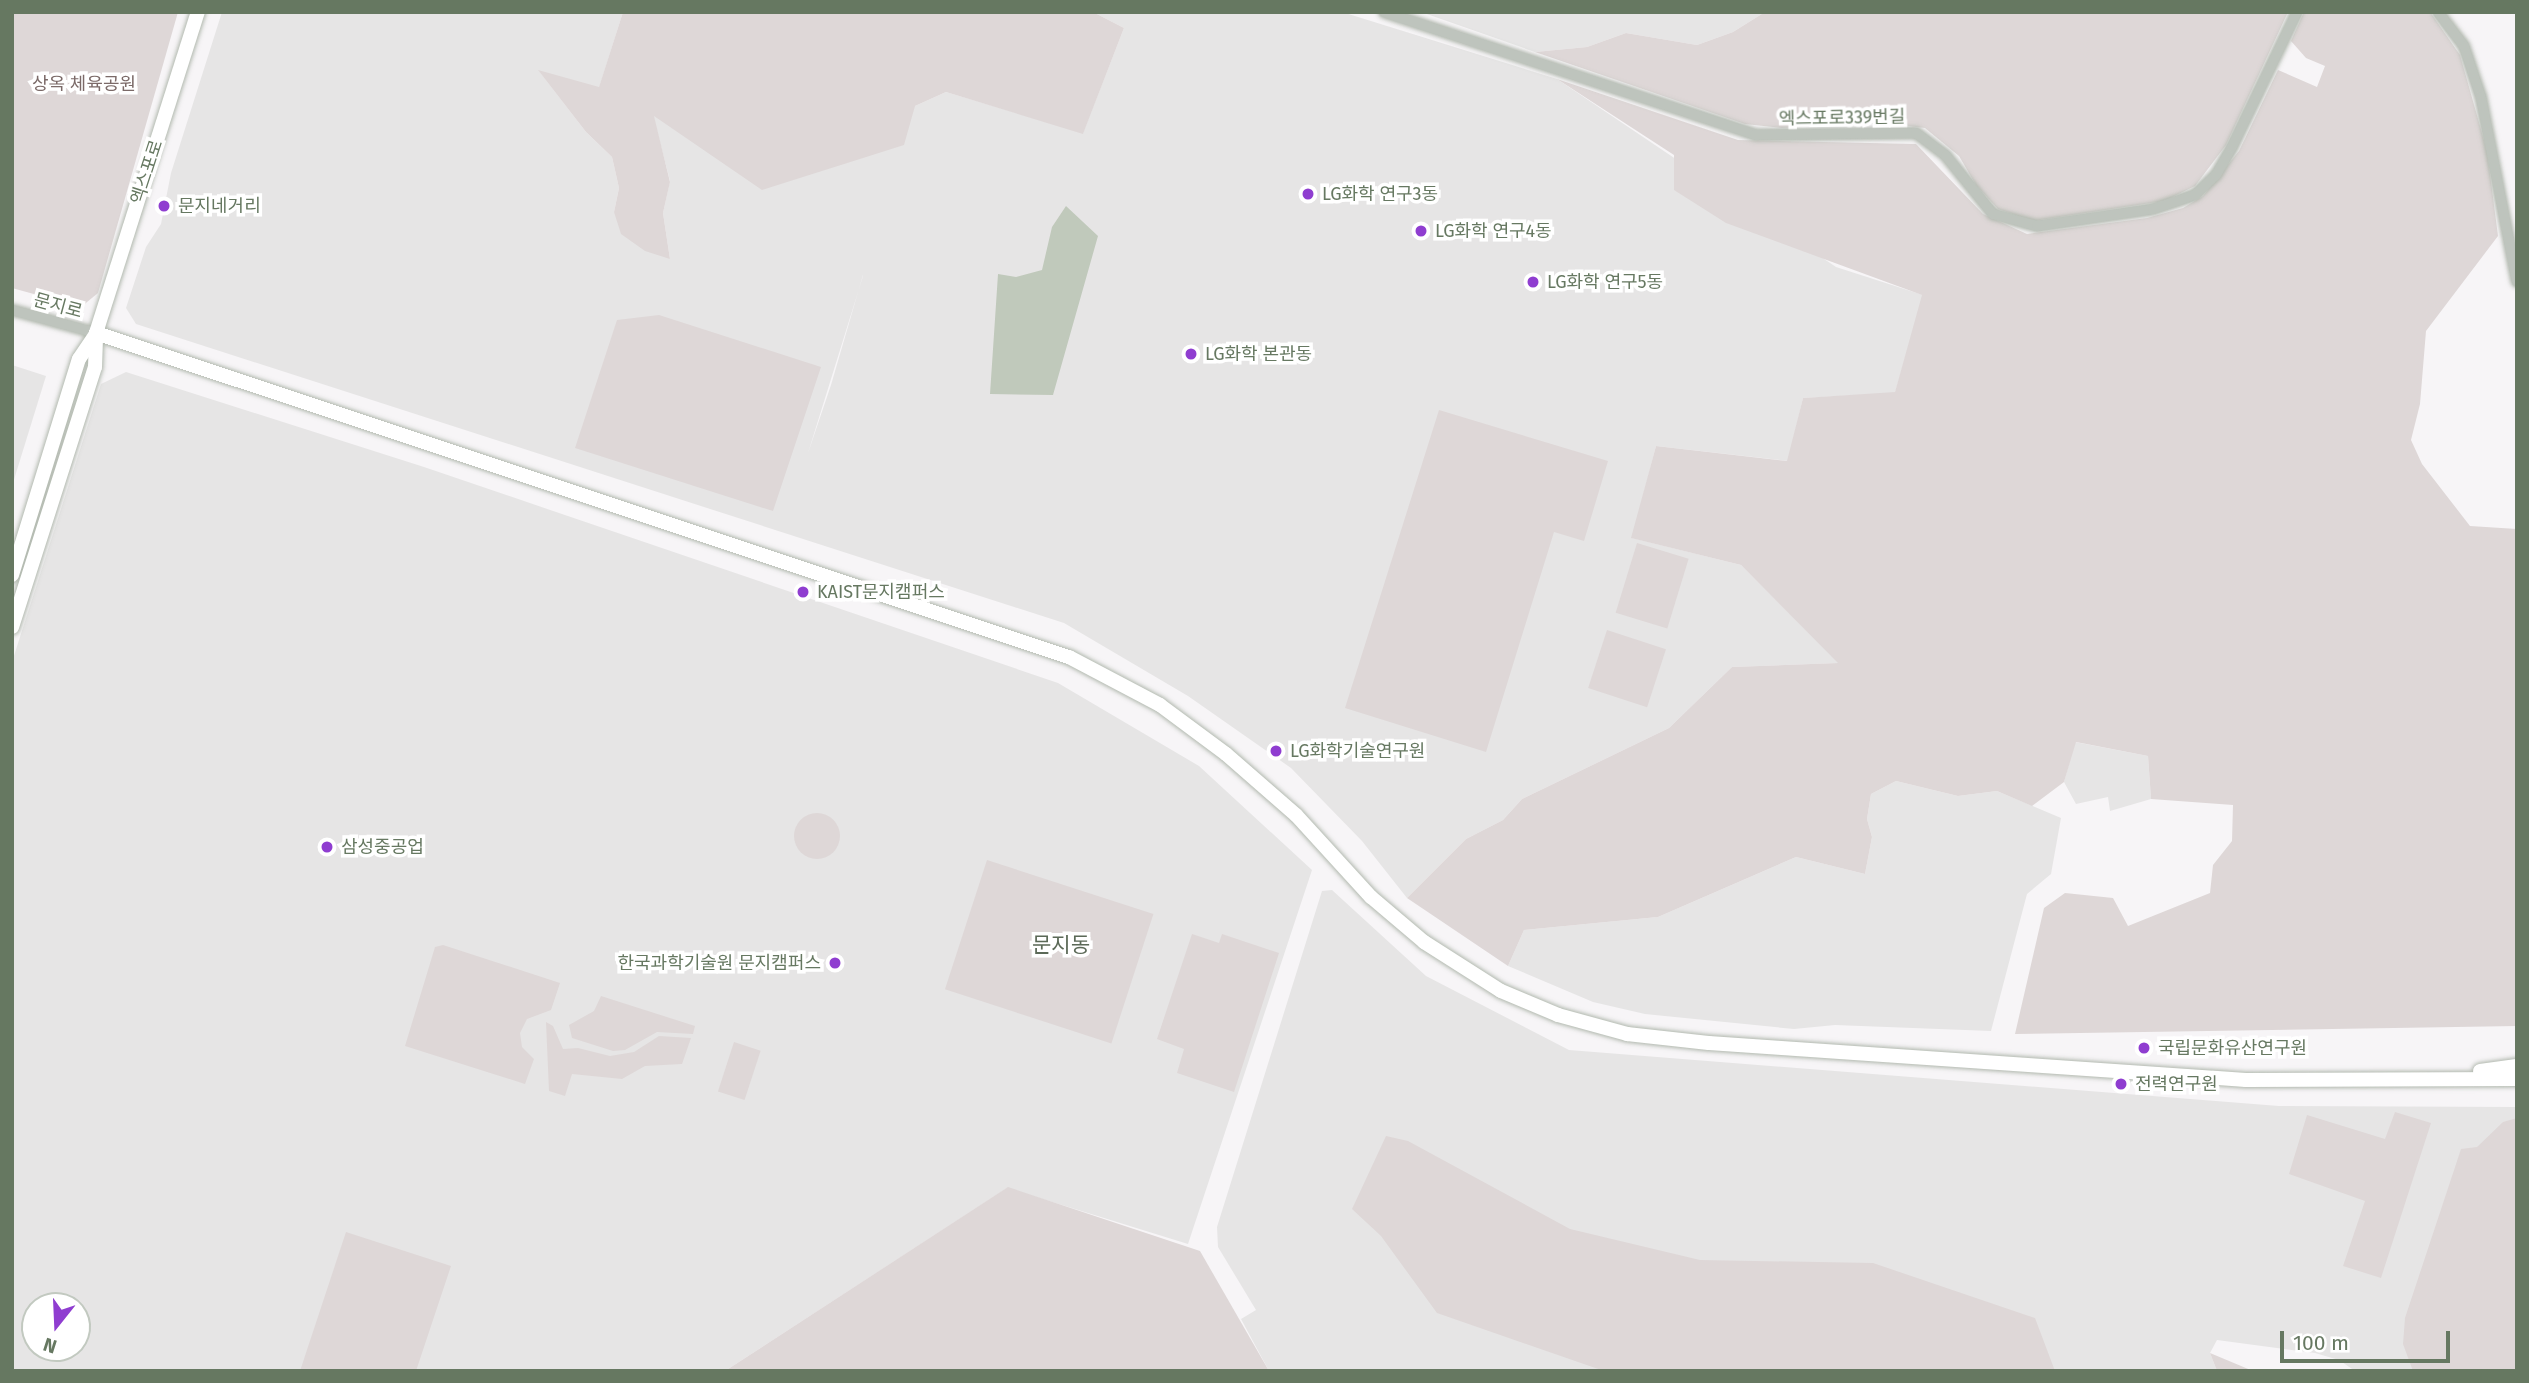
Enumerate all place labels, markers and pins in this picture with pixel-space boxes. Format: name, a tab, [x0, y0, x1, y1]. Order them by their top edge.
place label: LG화학 연구3동	[1322, 183, 1438, 205]
marker: LG화학 연구3동	[1300, 186, 1316, 202]
place label: 문지네거리	[178, 195, 261, 217]
marker: 문지네거리	[156, 198, 172, 214]
place label: LG화학 연구4동	[1435, 220, 1552, 242]
marker: LG화학 연구4동	[1413, 223, 1429, 239]
place label: LG화학 연구5동	[1547, 271, 1663, 293]
marker: LG화학 연구5동	[1525, 274, 1541, 290]
place label: LG화학 본관동	[1205, 343, 1312, 365]
marker: LG화학 본관동	[1183, 346, 1199, 362]
place label: KAIST문지캠퍼스	[817, 581, 945, 603]
marker: KAIST문지캠퍼스	[795, 584, 811, 600]
place label: LG화학기술연구원	[1290, 740, 1425, 762]
marker: LG화학기술연구원	[1268, 743, 1284, 759]
place label: 삼성중공업	[341, 836, 424, 858]
marker: 삼성중공업	[319, 839, 335, 855]
place label: 한국과학기술원 문지캠퍼스	[618, 952, 821, 974]
marker: 한국과학기술원 문지캠퍼스	[827, 955, 843, 971]
place label: 국립문화유산연구원	[2158, 1037, 2307, 1059]
marker: 국립문화유산연구원	[2136, 1040, 2152, 1056]
place label: 전력연구원	[2135, 1073, 2218, 1095]
marker: 전력연구원	[2113, 1076, 2129, 1092]

